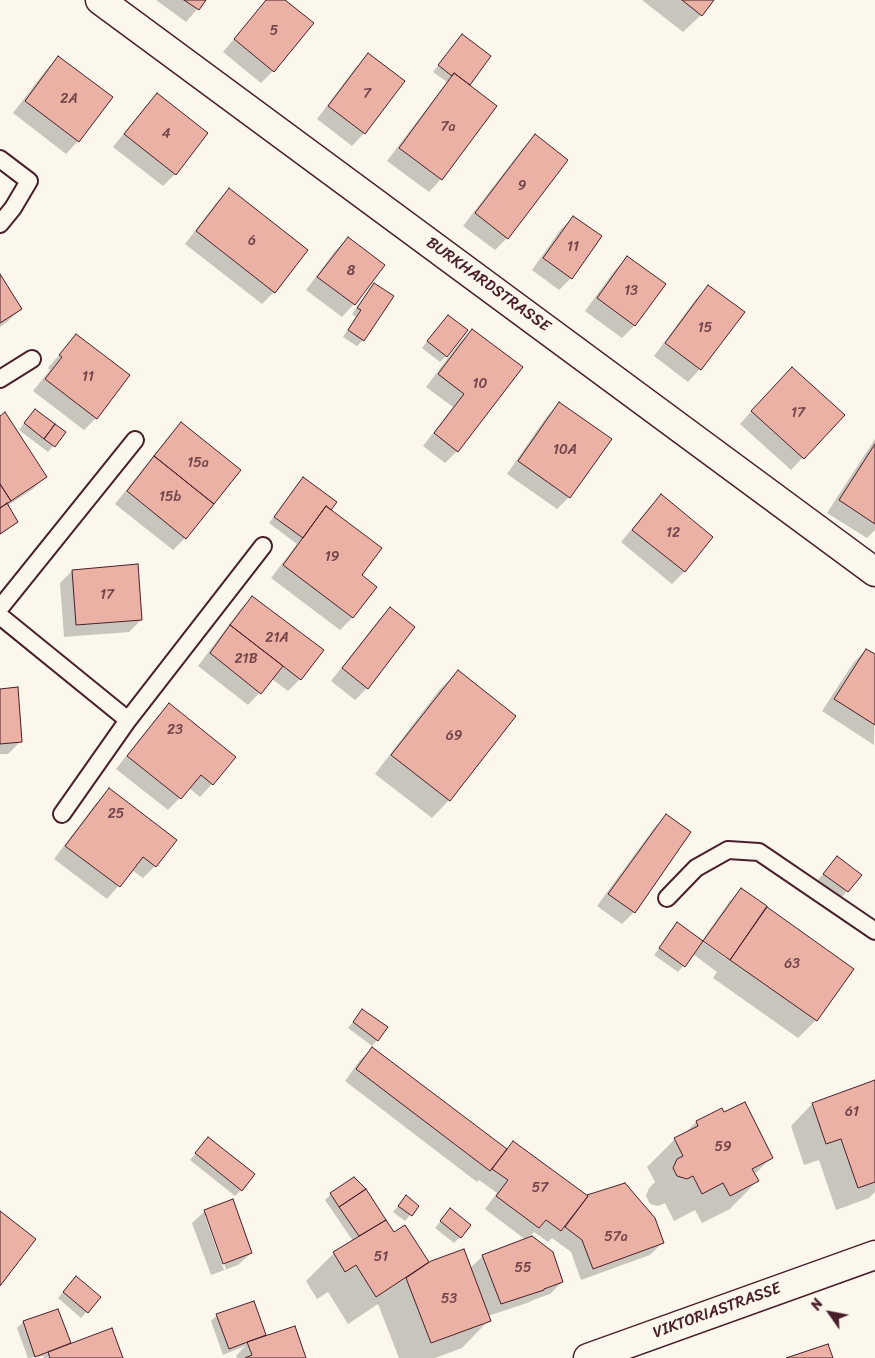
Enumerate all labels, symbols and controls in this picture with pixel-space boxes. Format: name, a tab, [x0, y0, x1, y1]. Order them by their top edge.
house number: 5	[270, 23, 278, 39]
house number: 7	[363, 86, 371, 102]
house number: 2A	[60, 91, 78, 107]
house number: 7a	[440, 119, 456, 135]
house number: 4	[162, 126, 170, 142]
house number: 9	[518, 178, 526, 194]
house number: 6	[248, 233, 256, 249]
street label: BURKHARDSTRASSE	[422, 234, 554, 336]
house number: 11	[567, 239, 579, 255]
house number: 8	[347, 263, 355, 279]
house number: 13	[624, 283, 638, 299]
house number: 15	[698, 320, 712, 336]
house number: 11	[82, 369, 94, 385]
house number: 10	[473, 376, 487, 392]
house number: 17	[791, 405, 805, 421]
house number: 10A	[553, 442, 577, 458]
house number: 15a	[187, 455, 209, 471]
house number: 15b	[159, 489, 181, 505]
house number: 12	[666, 525, 680, 541]
house number: 19	[325, 549, 339, 565]
house number: 17	[100, 587, 114, 603]
house number: 21A	[265, 630, 289, 646]
house number: 21B	[235, 651, 257, 667]
house number: 23	[167, 722, 183, 738]
house number: 69	[446, 728, 462, 744]
house number: 25	[108, 806, 124, 822]
house number: 63	[784, 956, 800, 972]
house number: 61	[845, 1104, 859, 1120]
house number: 59	[714, 1139, 732, 1155]
house number: 57	[532, 1180, 548, 1196]
house number: 57a	[604, 1229, 628, 1245]
house number: 51	[374, 1249, 388, 1265]
house number: 55	[514, 1260, 532, 1276]
street label: VIKTORIASTRASSE	[650, 1279, 784, 1343]
north arrow	[805, 1288, 855, 1338]
house number: 53	[441, 1291, 457, 1307]
text: N	[804, 1294, 830, 1315]

